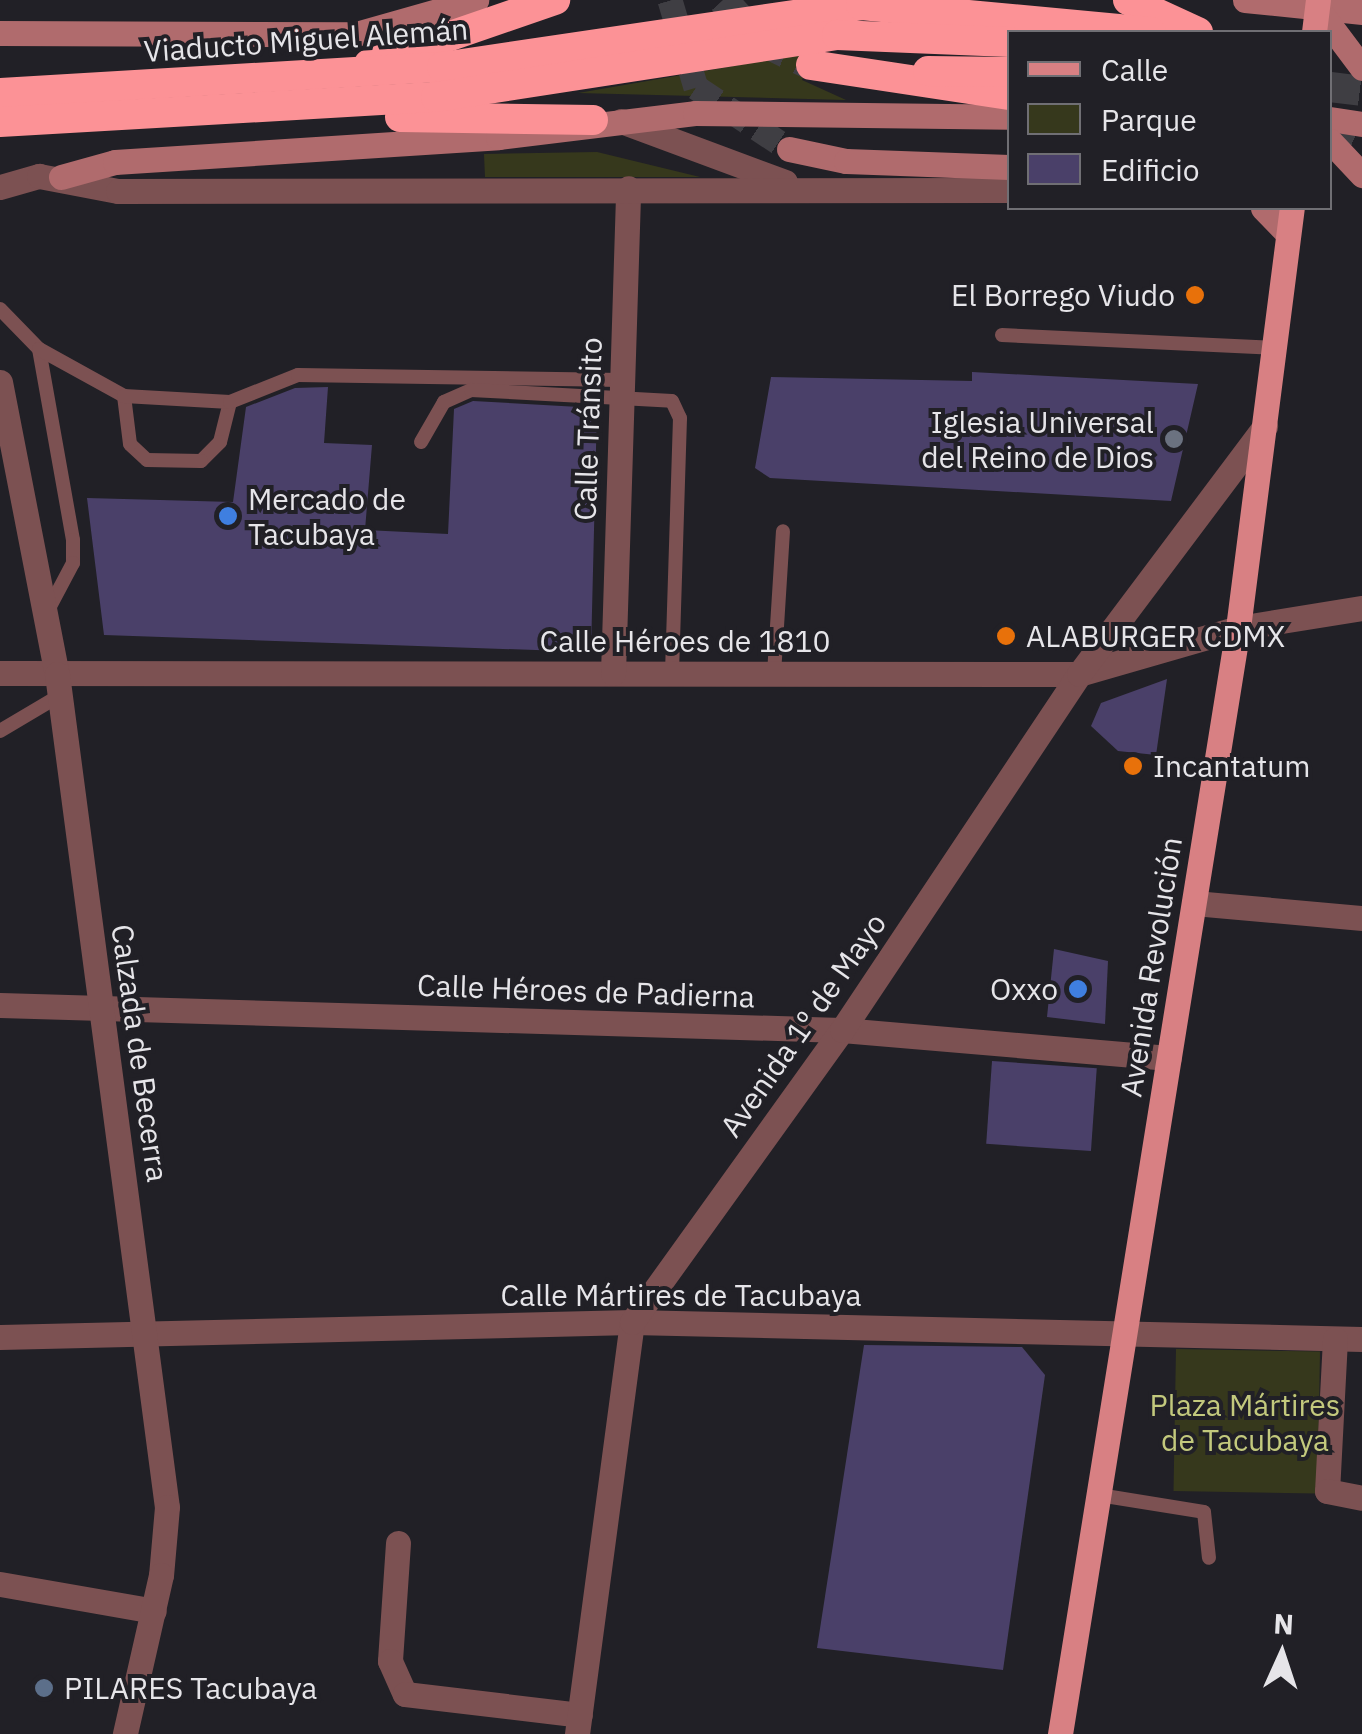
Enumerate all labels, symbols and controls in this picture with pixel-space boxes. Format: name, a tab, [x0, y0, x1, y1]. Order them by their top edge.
street label: Viaducto Miguel Alemán	[143, 11, 469, 69]
legend	[1007, 30, 1332, 210]
text: Calle	[1101, 50, 1168, 89]
text: Parque	[1101, 100, 1197, 139]
text: Edificio	[1101, 150, 1200, 189]
place label: El Borrego Viudo	[951, 277, 1175, 313]
marker: El Borrego Viudo	[1184, 284, 1206, 306]
street label: Calle Tránsito	[567, 337, 609, 521]
place label: Iglesia Universal del Reino de Dios	[921, 404, 1154, 474]
marker: Iglesia Universal del Reino de Dios	[1163, 428, 1185, 450]
place label: Mercado de Tacubaya	[248, 481, 406, 552]
marker: Mercado de Tacubaya	[217, 505, 239, 527]
place label: ALABURGER CDMX	[1026, 618, 1285, 654]
street label: Calle Héroes de 1810	[540, 623, 830, 659]
marker: ALABURGER CDMX	[995, 625, 1017, 647]
place label: Incantatum	[1153, 748, 1310, 784]
marker: Incantatum	[1122, 755, 1144, 777]
street label: Avenida Revolución	[1113, 835, 1189, 1099]
street label: Avenida 1º de Mayo	[712, 906, 894, 1144]
street label: Calzada de Becerra	[104, 922, 176, 1184]
street label: Calle Héroes de Padierna	[416, 967, 756, 1015]
place label: Oxxo	[990, 971, 1058, 1007]
marker: Oxxo	[1067, 978, 1089, 1000]
street label: Calle Mártires de Tacubaya	[501, 1277, 861, 1313]
park label: Plaza Mártires de Tacubaya	[1150, 1387, 1340, 1458]
north arrow	[1232, 1604, 1332, 1704]
text: N	[1273, 1605, 1295, 1643]
place label: PILARES Tacubaya	[64, 1670, 317, 1706]
marker: PILARES Tacubaya	[33, 1677, 55, 1699]

